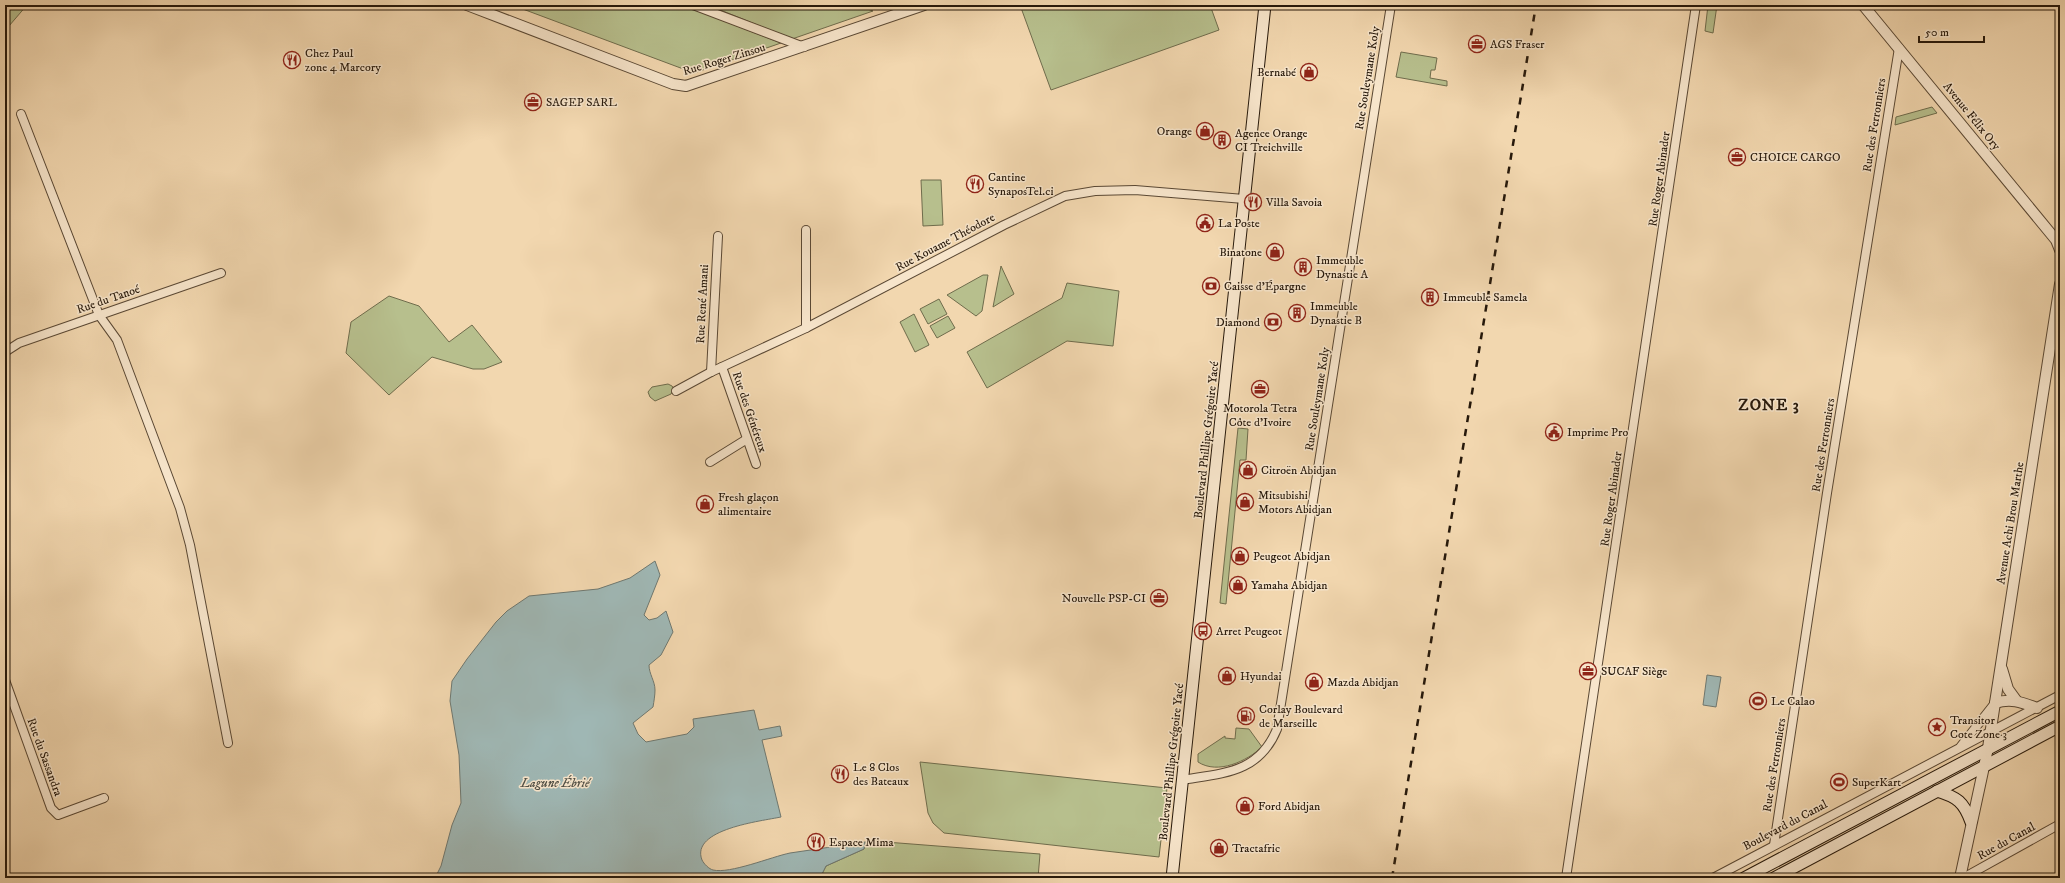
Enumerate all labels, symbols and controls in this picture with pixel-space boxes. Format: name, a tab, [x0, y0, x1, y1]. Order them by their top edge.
scale bar	[1919, 18, 1984, 44]
street label: Rue Souleymane Koly	[1352, 25, 1383, 131]
text: 50 m	[1925, 25, 1949, 40]
office icon: AGS Fraser	[1467, 34, 1487, 54]
place label: AGS Fraser	[1490, 37, 1545, 52]
street label: Rue Roger Zinsou	[681, 40, 767, 79]
place label: Chez Paul zone 4 Marcory	[305, 46, 381, 75]
restaurant icon: Chez Paul zone 4 Marcory	[282, 50, 302, 70]
shop icon: Bernabé	[1299, 62, 1319, 82]
place label: Bernabé	[1257, 65, 1296, 80]
street label: Rue des Ferronniers	[1860, 77, 1889, 173]
street label: Avenue Félix Ory	[1940, 79, 2004, 154]
office icon: SAGEP SARL	[523, 92, 543, 112]
place label: SAGEP SARL	[546, 95, 617, 110]
shop icon: Orange	[1195, 121, 1215, 141]
place label: Orange	[1157, 124, 1192, 139]
place label: Agence Orange CI Treichville	[1235, 126, 1308, 155]
building icon: Agence Orange CI Treichville	[1212, 130, 1232, 150]
street label: Rue Roger Abinader	[1645, 130, 1674, 228]
office icon: CHOICE CARGO	[1727, 147, 1747, 167]
place label: CHOICE CARGO	[1750, 150, 1841, 165]
place label: Cantine SynaposTel.ci	[988, 170, 1053, 199]
restaurant icon: Cantine SynaposTel.ci	[965, 174, 985, 194]
restaurant icon: Villa Savoia	[1243, 192, 1263, 212]
place label: Villa Savoia	[1265, 195, 1323, 210]
street label: Rue Kouame Théodore	[893, 210, 997, 275]
public building icon: La Poste	[1195, 213, 1215, 233]
place label: La Poste	[1218, 216, 1260, 231]
shop icon: Binatone	[1265, 242, 1285, 262]
place label: Binatone	[1219, 245, 1262, 260]
place label: Immeuble Dynastie A	[1316, 253, 1368, 282]
building icon: Immeuble Dynastie A	[1293, 257, 1313, 277]
street label: Rue René Amani	[693, 264, 712, 344]
bank icon: Caisse d'Épargne	[1201, 276, 1221, 296]
place label: Caisse d'Épargne	[1224, 279, 1306, 294]
street label: Rue du Tanoé	[75, 282, 142, 317]
building icon: Immeuble Samela	[1420, 287, 1440, 307]
place label: Immeuble Samela	[1443, 290, 1528, 305]
place label: Immeuble Dynastie B	[1310, 299, 1362, 328]
building icon: Immeuble Dynastie B	[1287, 303, 1307, 323]
bank icon: Diamond	[1263, 312, 1283, 332]
place label: Diamond	[1216, 315, 1260, 330]
street label: Rue Souleymane Koly	[1302, 346, 1333, 452]
street label: Boulevard Phillipe Grégoire Yacé	[1191, 361, 1222, 519]
street label: Rue des Généreux	[729, 370, 770, 455]
office icon: Motorola Tetra Côte d'Ivoire	[1250, 379, 1270, 399]
district label: ZONE 3	[1738, 395, 1800, 415]
street label: Rue des Ferronniers	[1809, 397, 1838, 493]
place label: Motorola Tetra Côte d'Ivoire	[1223, 401, 1298, 430]
public building icon: Imprime Pro	[1544, 422, 1564, 442]
place label: Imprime Pro	[1567, 425, 1628, 440]
street label: Rue Roger Abinader	[1597, 450, 1626, 548]
shop icon: Citroën Abidjan	[1238, 460, 1258, 480]
street label: Avenue Achi Brou Marthe	[1993, 461, 2028, 585]
place label: Citroën Abidjan	[1261, 463, 1337, 478]
place label: Mitsubishi Motors Abidjan	[1258, 488, 1333, 517]
place label: Fresh glaçon alimentaire	[718, 490, 780, 519]
shop icon: Mitsubishi Motors Abidjan	[1235, 492, 1255, 512]
shop icon: Fresh glaçon alimentaire	[695, 494, 715, 514]
shop icon: Peugeot Abidjan	[1230, 546, 1250, 566]
place label: Peugeot Abidjan	[1253, 549, 1331, 564]
shop icon: Yamaha Abidjan	[1228, 575, 1248, 595]
place label: Yamaha Abidjan	[1251, 578, 1328, 593]
office icon: Nouvelle PSP-CI	[1149, 588, 1169, 608]
place label: Nouvelle PSP-CI	[1062, 591, 1146, 606]
bus stop icon: Arret Peugeot	[1193, 621, 1213, 641]
place label: Arret Peugeot	[1216, 624, 1282, 639]
office icon: SUCAF Siège	[1578, 661, 1598, 681]
place label: SUCAF Siège	[1601, 664, 1667, 679]
shop icon: Hyundai	[1217, 666, 1237, 686]
place label: Hyundai	[1240, 669, 1282, 684]
shop icon: Mazda Abidjan	[1304, 672, 1324, 692]
place label: Mazda Abidjan	[1327, 675, 1399, 690]
street label: Boulevard Phillipe Grégoire Yacé	[1156, 683, 1187, 841]
sports icon: Le Calao	[1748, 691, 1768, 711]
place label: Le Calao	[1771, 694, 1815, 709]
place label: Corlay Boulevard de Marseille	[1259, 702, 1343, 731]
fuel station icon: Corlay Boulevard de Marseille	[1236, 706, 1256, 726]
place label: Transitor Cote Zone 3	[1950, 713, 2007, 742]
street label: Rue du Sassandra	[23, 716, 66, 799]
street label: Rue des Ferronniers	[1760, 717, 1789, 813]
place icon: Transitor Cote Zone 3	[1927, 717, 1947, 737]
place label: Le 8 Clos des Bateaux	[853, 760, 909, 789]
restaurant icon: Le 8 Clos des Bateaux	[830, 764, 850, 784]
sports icon: SuperKart	[1829, 772, 1849, 792]
water label: Lagune Ébrié	[520, 775, 592, 791]
place label: SuperKart	[1852, 775, 1901, 790]
shop icon: Ford Abidjan	[1235, 796, 1255, 816]
street label: Boulevard du Canal	[1740, 797, 1830, 854]
place label: Ford Abidjan	[1258, 799, 1321, 814]
street label: Rue du Canal	[1975, 819, 2038, 863]
restaurant icon: Espace Mima	[806, 832, 826, 852]
place label: Espace Mima	[829, 835, 894, 850]
shop icon: Tractafric	[1209, 838, 1229, 858]
place label: Tractafric	[1232, 841, 1280, 856]

